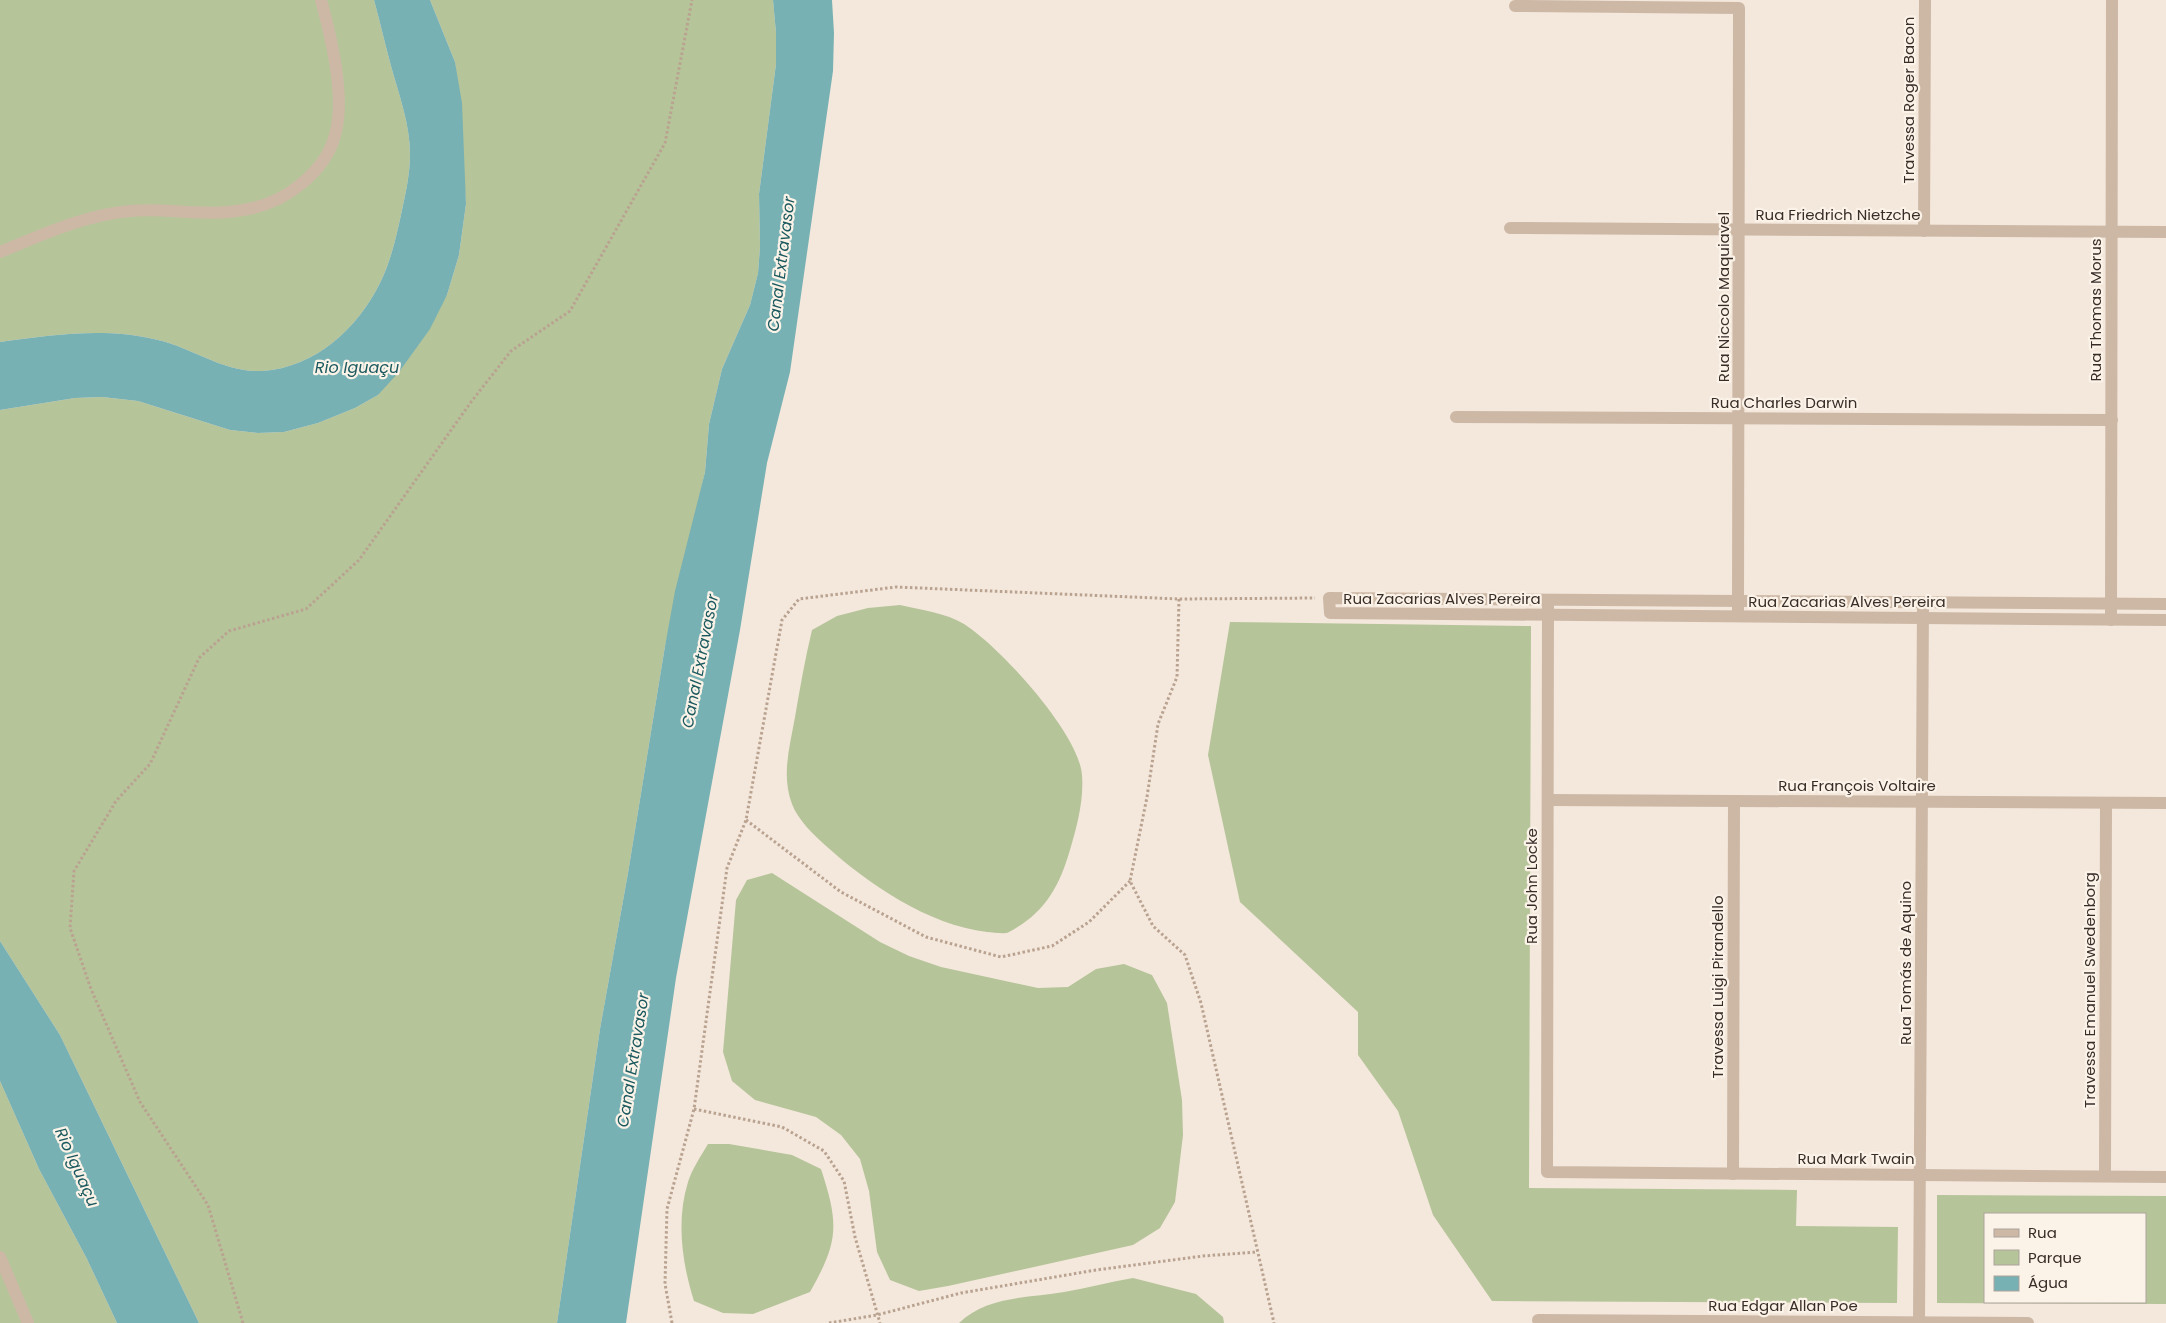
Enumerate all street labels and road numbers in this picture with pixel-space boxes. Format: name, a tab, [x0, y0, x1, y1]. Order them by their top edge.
street label: Travessa Roger Bacon	[1898, 17, 1919, 183]
street label: Rua Friedrich Nietzche	[1756, 204, 1920, 225]
street label: Rua Niccolo Maquiavel	[1713, 212, 1734, 382]
street label: Rua Thomas Morus	[2085, 238, 2106, 382]
street label: Rua Charles Darwin	[1711, 392, 1857, 413]
street label: Rua Zacarias Alves Pereira	[1343, 588, 1541, 609]
street label: Rua Zacarias Alves Pereira	[1748, 591, 1946, 612]
street label: Rua François Voltaire	[1778, 775, 1936, 796]
street label: Rua John Locke	[1521, 828, 1542, 944]
street label: Travessa Emanuel Swedenborg	[2079, 872, 2100, 1108]
street label: Rua Tomás de Aquino	[1895, 881, 1916, 1045]
street label: Travessa Luigi Pirandello	[1707, 895, 1728, 1079]
street label: Rua Mark Twain	[1797, 1148, 1915, 1169]
street label: Rua Edgar Allan Poe	[1708, 1295, 1858, 1316]

